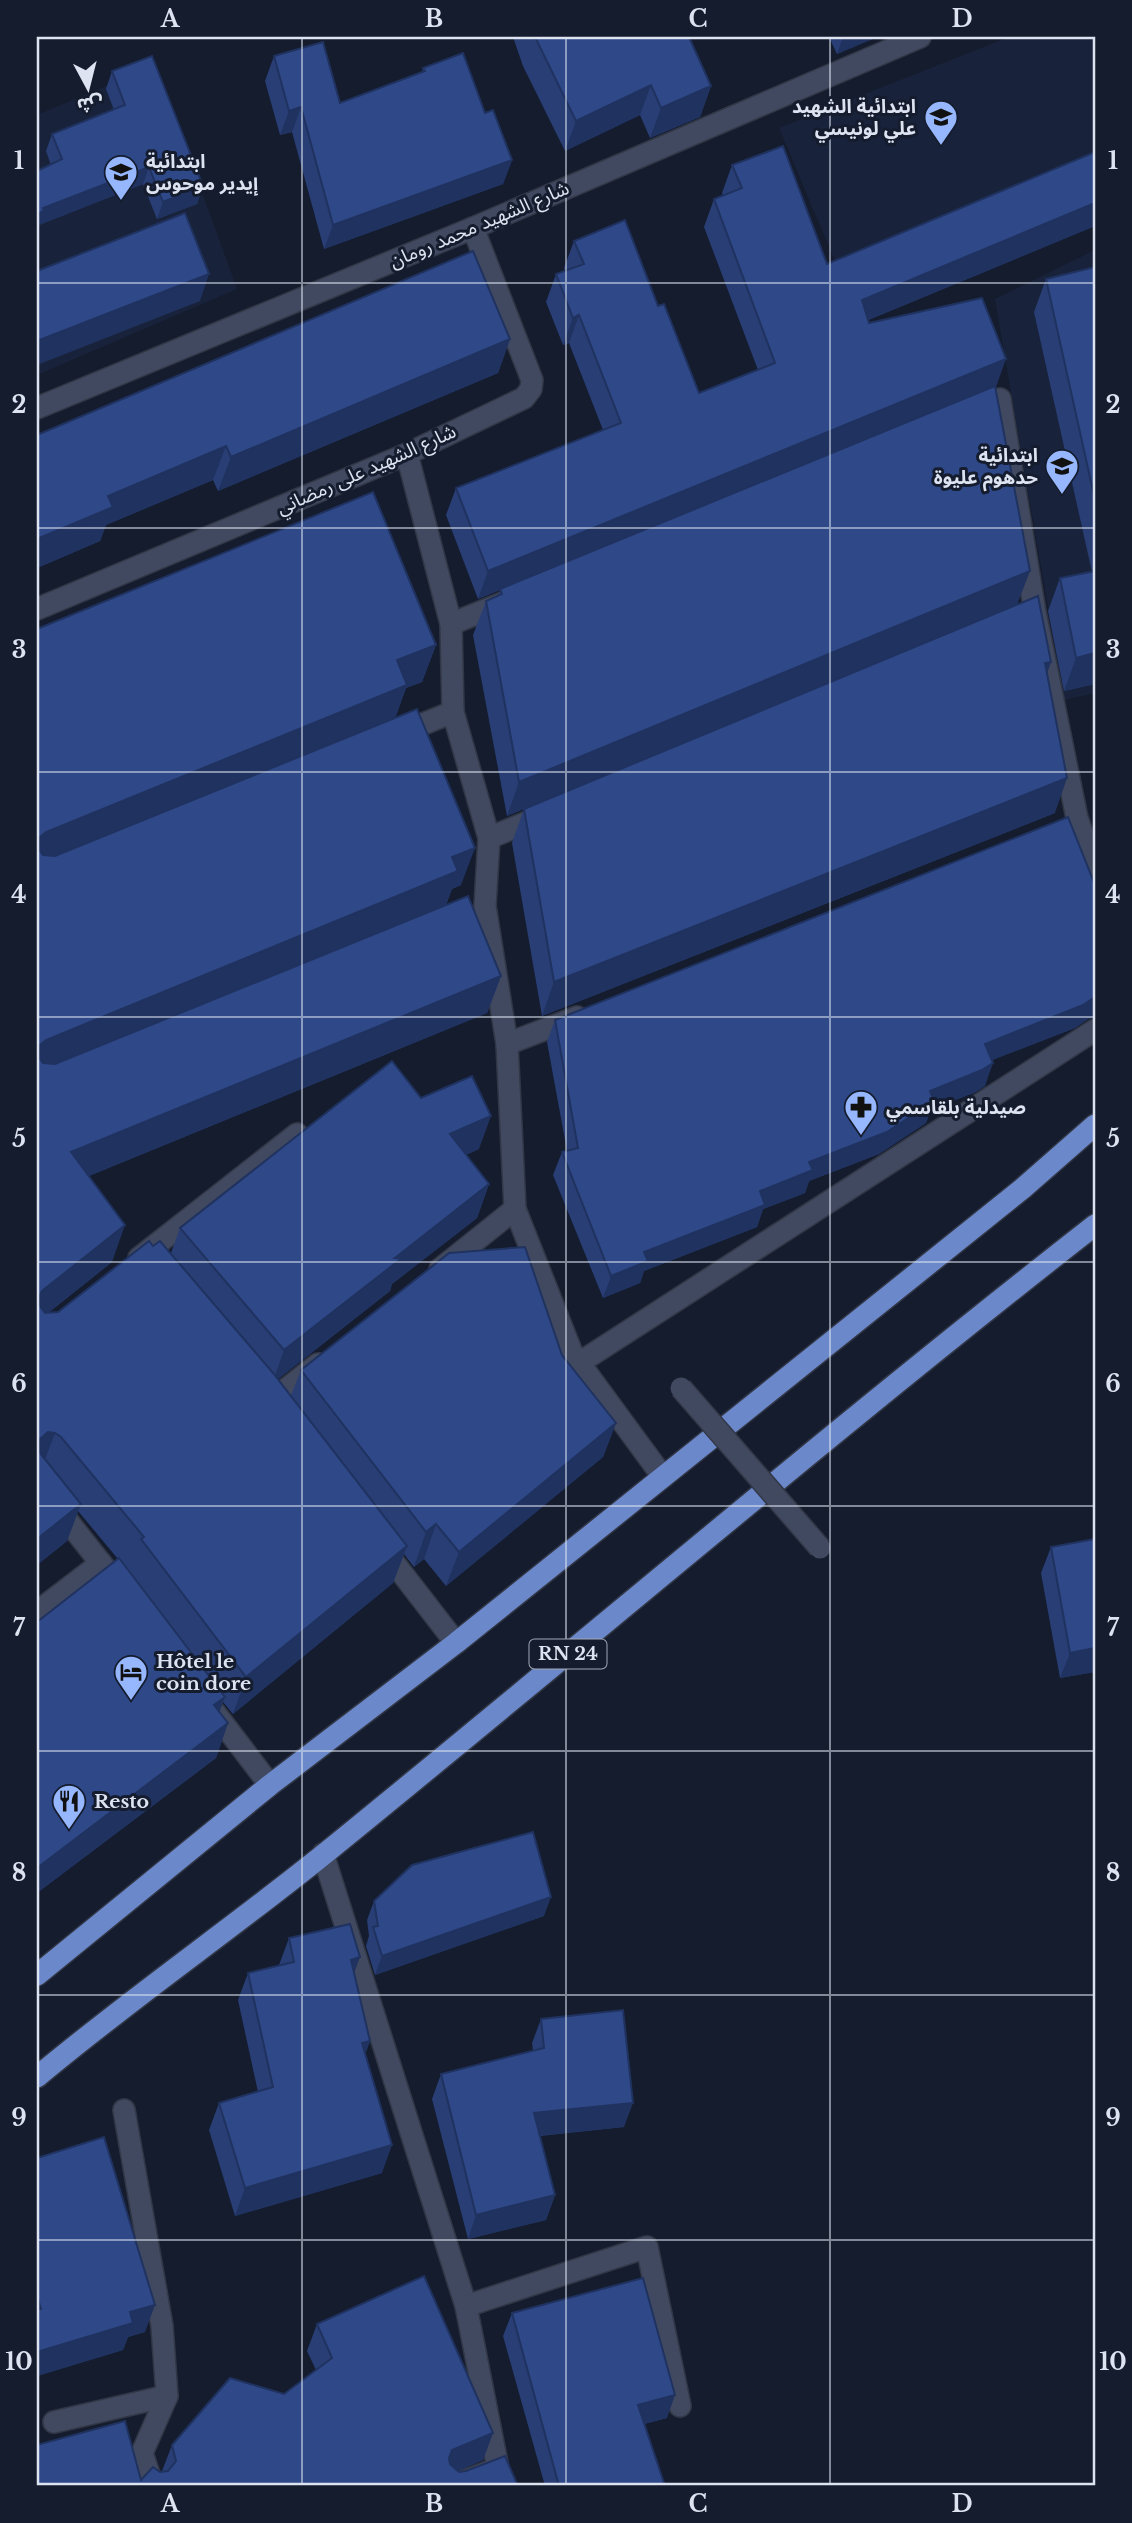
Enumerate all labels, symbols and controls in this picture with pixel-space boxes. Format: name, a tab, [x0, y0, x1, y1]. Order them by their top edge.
text: A	[160, 5, 181, 33]
text: B	[425, 5, 443, 33]
text: C	[689, 5, 707, 33]
text: D	[951, 5, 973, 33]
north arrow	[52, 52, 122, 122]
text: ش	[76, 91, 104, 117]
place label: ابتدائية الشهيد علي لونيسي	[792, 95, 916, 143]
school or university icon: ابتدائية الشهيد علي لونيسي	[922, 98, 960, 147]
text: 1	[14, 147, 24, 175]
text: 1	[1108, 147, 1118, 175]
place label: ابتدائية إيدير موحوس	[146, 150, 259, 196]
school or university icon: ابتدائية إيدير موحوس	[102, 153, 140, 202]
street label: شارع الشهيد محمد رومان	[386, 176, 573, 275]
text: 2	[12, 391, 26, 419]
text: 2	[1106, 391, 1120, 419]
street label: شارع الشهيد على رمضاني	[273, 420, 461, 523]
place label: ابتدائية حدهوم عليوة	[934, 444, 1038, 492]
school or university icon: ابتدائية حدهوم عليوة	[1043, 447, 1081, 496]
text: 3	[12, 636, 26, 664]
text: 3	[1106, 636, 1120, 664]
text: 4	[11, 881, 27, 909]
text: 4	[1105, 881, 1121, 909]
pharmacy icon: صيدلية بلقاسمي	[842, 1088, 880, 1137]
place label: صيدلية بلقاسمي	[886, 1096, 1026, 1122]
text: 5	[12, 1125, 26, 1153]
text: 5	[1106, 1125, 1120, 1153]
text: 6	[11, 1370, 27, 1398]
text: 6	[1105, 1370, 1121, 1398]
text: 7	[13, 1614, 26, 1642]
text: 7	[1107, 1614, 1120, 1642]
road number: RN 24	[530, 1639, 606, 1668]
place label: Hôtel le coin dore	[156, 1650, 251, 1695]
hotel icon: Hôtel le coin dore	[112, 1653, 150, 1702]
restaurant icon: Resto	[50, 1782, 88, 1831]
place label: Resto	[94, 1790, 149, 1813]
text: 8	[12, 1859, 26, 1887]
text: 8	[1106, 1859, 1120, 1887]
text: 9	[11, 2104, 27, 2132]
text: 9	[1105, 2104, 1121, 2132]
text: 10	[5, 2348, 33, 2376]
text: 10	[1099, 2348, 1127, 2376]
text: A	[160, 2490, 181, 2518]
text: B	[425, 2490, 443, 2518]
text: C	[689, 2490, 707, 2518]
text: D	[951, 2490, 973, 2518]

